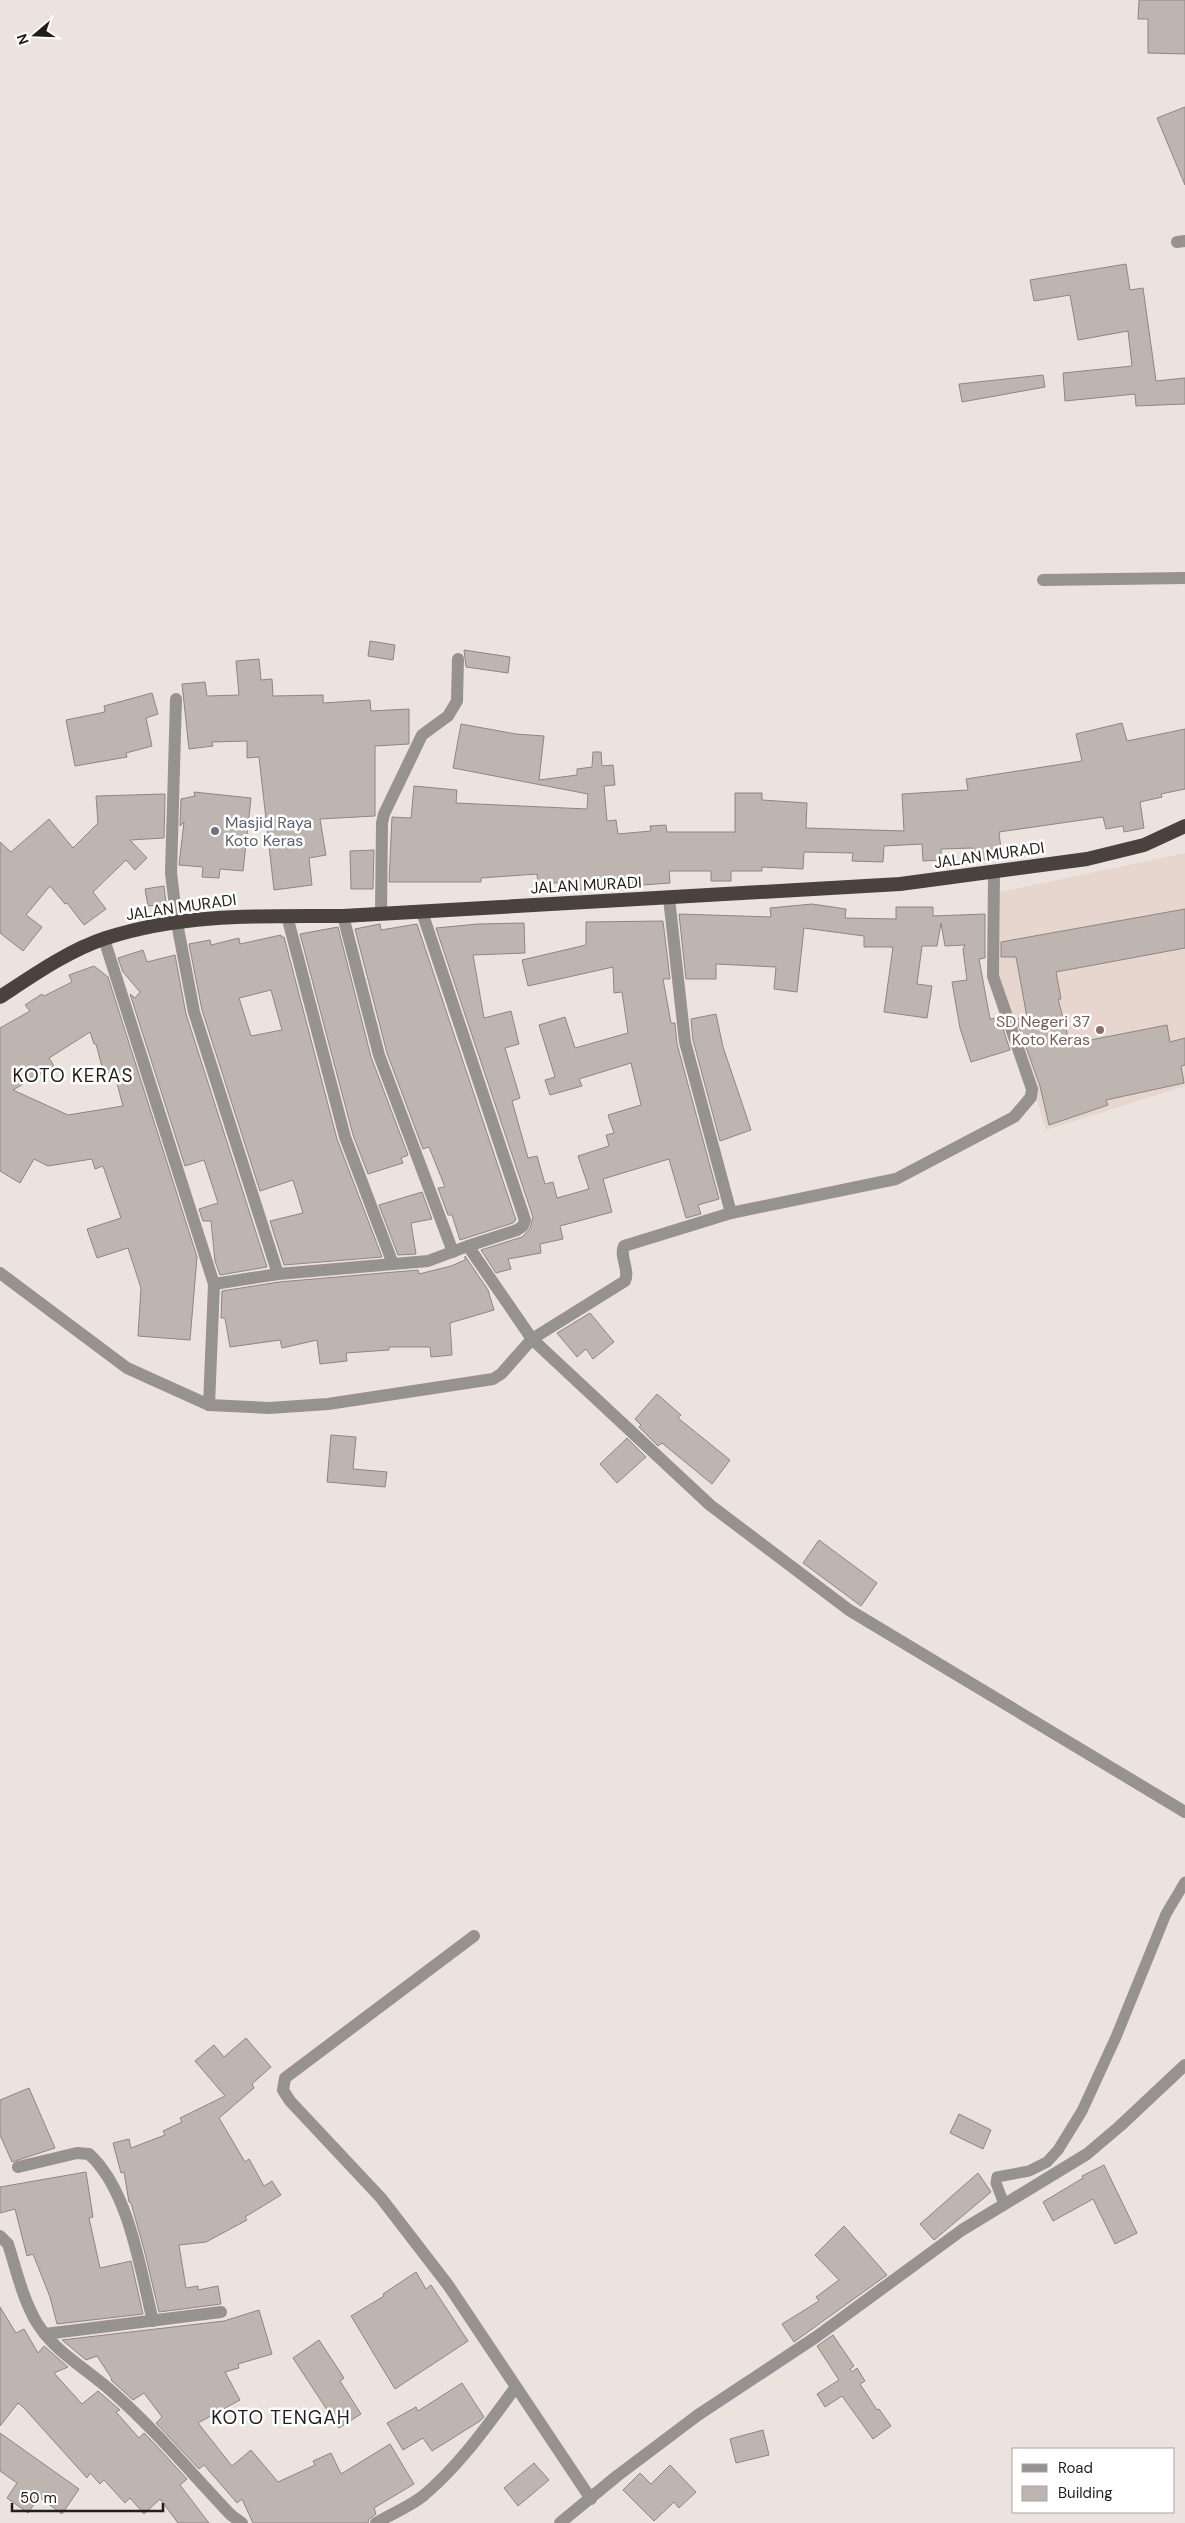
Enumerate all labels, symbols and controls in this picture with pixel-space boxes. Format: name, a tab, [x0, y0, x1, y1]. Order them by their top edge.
north arrow	[10, 10, 60, 60]
text: N	[13, 31, 33, 47]
place label: Masjid Raya Koto Keras	[225, 812, 312, 851]
marker: Masjid Raya Koto Keras	[209, 825, 221, 837]
street label: JALAN MURADI	[932, 837, 1046, 873]
street label: JALAN MURADI	[530, 872, 642, 898]
street label: JALAN MURADI	[124, 889, 238, 925]
place label: SD Negeri 37 Koto Keras	[996, 1011, 1090, 1050]
marker: SD Negeri 37 Koto Keras	[1094, 1024, 1106, 1036]
district label: KOTO KERAS	[13, 1063, 133, 1088]
district label: KOTO TENGAH	[211, 2405, 351, 2430]
legend	[1012, 2448, 1175, 2513]
text: Road	[1058, 2458, 1093, 2478]
scale bar	[12, 2480, 164, 2512]
text: Building	[1058, 2483, 1113, 2503]
text: 50 m	[20, 2488, 57, 2508]

